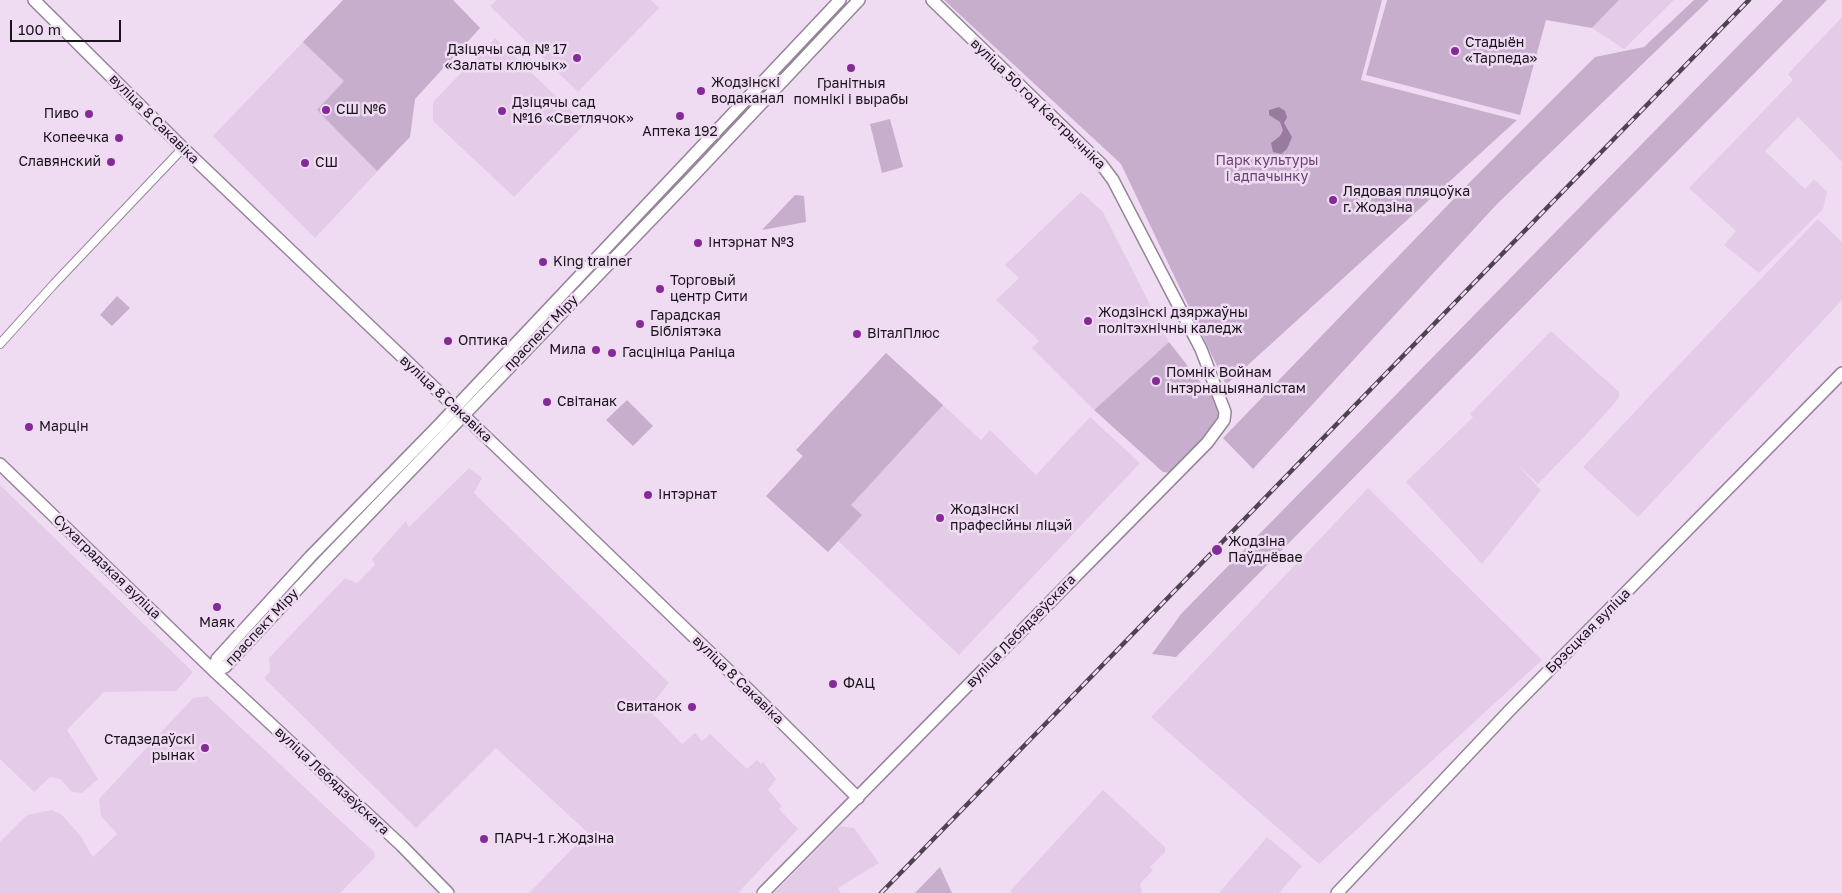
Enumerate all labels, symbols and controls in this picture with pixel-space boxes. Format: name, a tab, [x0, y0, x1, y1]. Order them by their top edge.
scale bar	[12, 10, 124, 42]
text: 100 m	[18, 20, 61, 38]
street label: вуліца 50 год Кастрычніка	[967, 35, 1109, 173]
place label: Стадыён «Тарпеда»	[1465, 35, 1537, 68]
place label: Дзіцячы сад № 17 «Залаты ключык»	[445, 42, 567, 74]
marker: Стадыён «Тарпеда»	[1449, 45, 1461, 57]
marker: Дзіцячы сад № 17 «Залаты ключык»	[571, 52, 583, 64]
marker: Гранітныя помнікі і вырабы	[845, 62, 857, 74]
street label: вуліца 8 Сакавіка	[106, 71, 202, 167]
place label: Жодзінскі водаканал	[711, 75, 784, 108]
place label: Гранітныя помнікі і вырабы	[794, 76, 908, 108]
marker: Жодзінскі водаканал	[695, 85, 707, 97]
place label: Дзіцячы сад №16 «Светлячок»	[512, 95, 634, 128]
place label: СШ №6	[336, 102, 386, 118]
marker: СШ №6	[320, 104, 332, 116]
marker: Дзіцячы сад №16 «Светлячок»	[496, 105, 508, 117]
place label: Пиво	[44, 106, 79, 122]
marker: Пиво	[83, 108, 95, 120]
marker: Аптека 192	[674, 110, 686, 122]
place label: Аптека 192	[642, 124, 718, 140]
place label: Копеечка	[43, 130, 109, 146]
marker: Копеечка	[113, 132, 125, 144]
park label: Парк культуры і адпачынку	[1216, 153, 1318, 186]
place label: Славянский	[19, 154, 101, 170]
place label: СШ	[315, 155, 338, 171]
marker: Славянский	[105, 156, 117, 168]
marker: СШ	[299, 157, 311, 169]
place label: Лядовая пляцоўка г. Жодзіна	[1343, 184, 1470, 216]
marker: Лядовая пляцоўка г. Жодзіна	[1327, 194, 1339, 206]
place label: Інтэрнат №3	[708, 235, 794, 251]
marker: Інтэрнат №3	[692, 237, 704, 249]
place label: King trainer	[553, 254, 632, 270]
marker: King trainer	[537, 256, 549, 268]
place label: Торговый центр Сити	[670, 273, 748, 306]
marker: Торговый центр Сити	[654, 283, 666, 295]
street label: праспект Міру	[500, 291, 582, 375]
place label: Жодзінскі дзяржаўны політэхнічны каледж	[1098, 305, 1248, 338]
place label: Гарадская Бібліятэка	[650, 308, 721, 341]
marker: Жодзінскі дзяржаўны політэхнічны каледж	[1082, 315, 1094, 327]
marker: Гарадская Бібліятэка	[634, 318, 646, 330]
place label: ВіталПлюс	[867, 326, 940, 342]
marker: ВіталПлюс	[851, 328, 863, 340]
place label: Оптика	[458, 333, 508, 349]
marker: Оптика	[442, 335, 454, 347]
place label: Мила	[549, 342, 586, 358]
marker: Мила	[590, 344, 602, 356]
place label: Гасцініца Раніца	[622, 345, 735, 361]
marker: Гасцініца Раніца	[606, 347, 618, 359]
street label: вуліца 8 Сакавіка	[396, 352, 496, 446]
place label: Помнік Войнам Інтэрнацыяналістам	[1166, 365, 1306, 398]
marker: Помнік Войнам Інтэрнацыяналістам	[1150, 375, 1162, 387]
place label: Світанак	[557, 394, 617, 410]
marker: Світанак	[541, 396, 553, 408]
place label: Марцін	[39, 419, 89, 435]
marker: Марцін	[23, 421, 35, 433]
place label: Інтэрнат	[658, 487, 717, 503]
marker: Інтэрнат	[642, 489, 654, 501]
place label: Жодзінскі прафесійны ліцэй	[950, 502, 1072, 534]
street label: Сухаградзкая вуліца	[50, 511, 164, 623]
marker: Жодзінскі прафесійны ліцэй	[934, 512, 946, 524]
place label: Жодзіна Паўднёвае	[1228, 534, 1303, 566]
marker: Жодзіна Паўднёвае	[1210, 543, 1224, 557]
street label: вуліца Лебядзеўскага	[963, 571, 1079, 691]
street label: праспект Міру	[222, 585, 302, 669]
street label: Брэсцкая вуліца	[1542, 585, 1634, 677]
marker: Маяк	[211, 601, 223, 613]
place label: Маяк	[199, 615, 235, 631]
street label: вуліца 8 Сакавіка	[689, 632, 787, 728]
place label: ФАЦ	[843, 676, 875, 692]
marker: ФАЦ	[827, 678, 839, 690]
place label: Свитанок	[617, 699, 682, 715]
marker: Свитанок	[686, 701, 698, 713]
street label: вуліца Лебядзеўскага	[271, 724, 393, 838]
place label: Стадзедаўскі рынак	[104, 732, 195, 764]
marker: Стадзедаўскі рынак	[199, 742, 211, 754]
place label: ПАРЧ-1 г.Жодзіна	[494, 831, 614, 847]
marker: ПАРЧ-1 г.Жодзіна	[478, 833, 490, 845]

